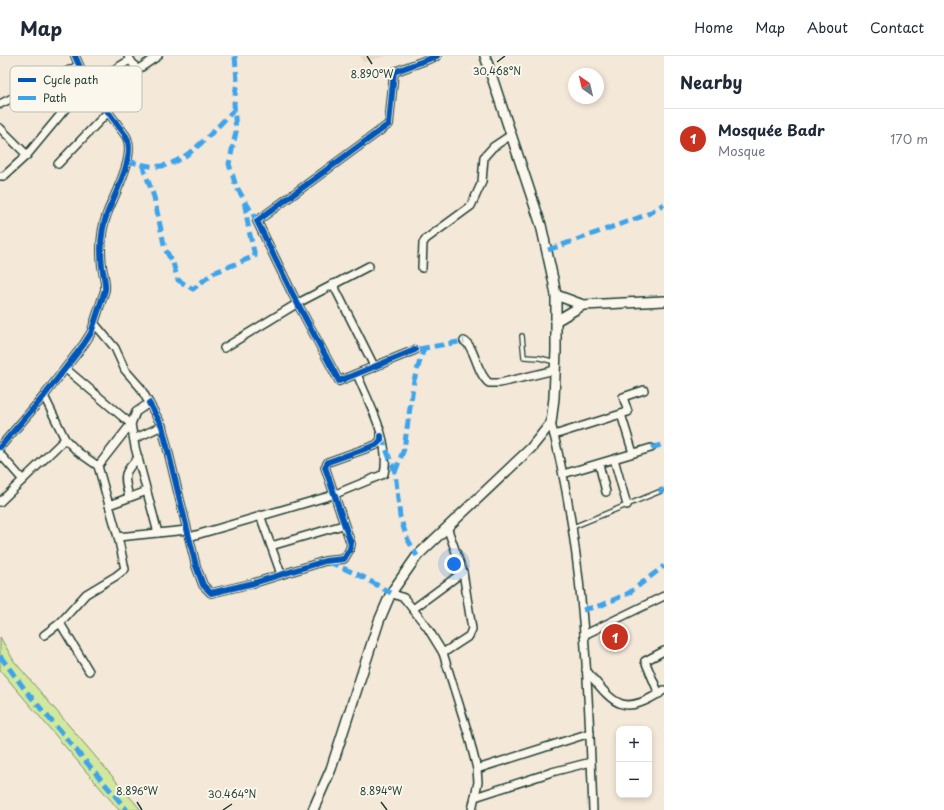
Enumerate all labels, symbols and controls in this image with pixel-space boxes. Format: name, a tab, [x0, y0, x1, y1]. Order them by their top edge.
text: Map	[20, 14, 62, 42]
text: Home	[694, 17, 733, 38]
text: Map	[755, 17, 785, 38]
text: About	[807, 17, 848, 38]
text: Contact	[870, 17, 924, 38]
text: 30.468°N	[473, 63, 521, 78]
legend	[10, 66, 142, 112]
text: 8.890°W	[350, 66, 394, 81]
north arrow	[568, 68, 604, 104]
text: Nearby	[680, 69, 742, 95]
text: Cycle path	[43, 71, 98, 88]
text: Path	[43, 89, 67, 106]
text: Mosquée Badr	[718, 118, 825, 141]
text: 1	[690, 129, 696, 148]
text: 170 m	[890, 129, 928, 148]
text: Mosque	[718, 141, 765, 160]
your location	[444, 554, 464, 574]
pin: 1	[602, 622, 628, 652]
map controls	[616, 726, 652, 798]
button: +	[616, 726, 652, 762]
button: −	[616, 762, 652, 798]
text: 8.896°W	[116, 783, 159, 798]
text: 8.894°W	[360, 783, 403, 798]
text: 30.464°N	[208, 786, 256, 801]

